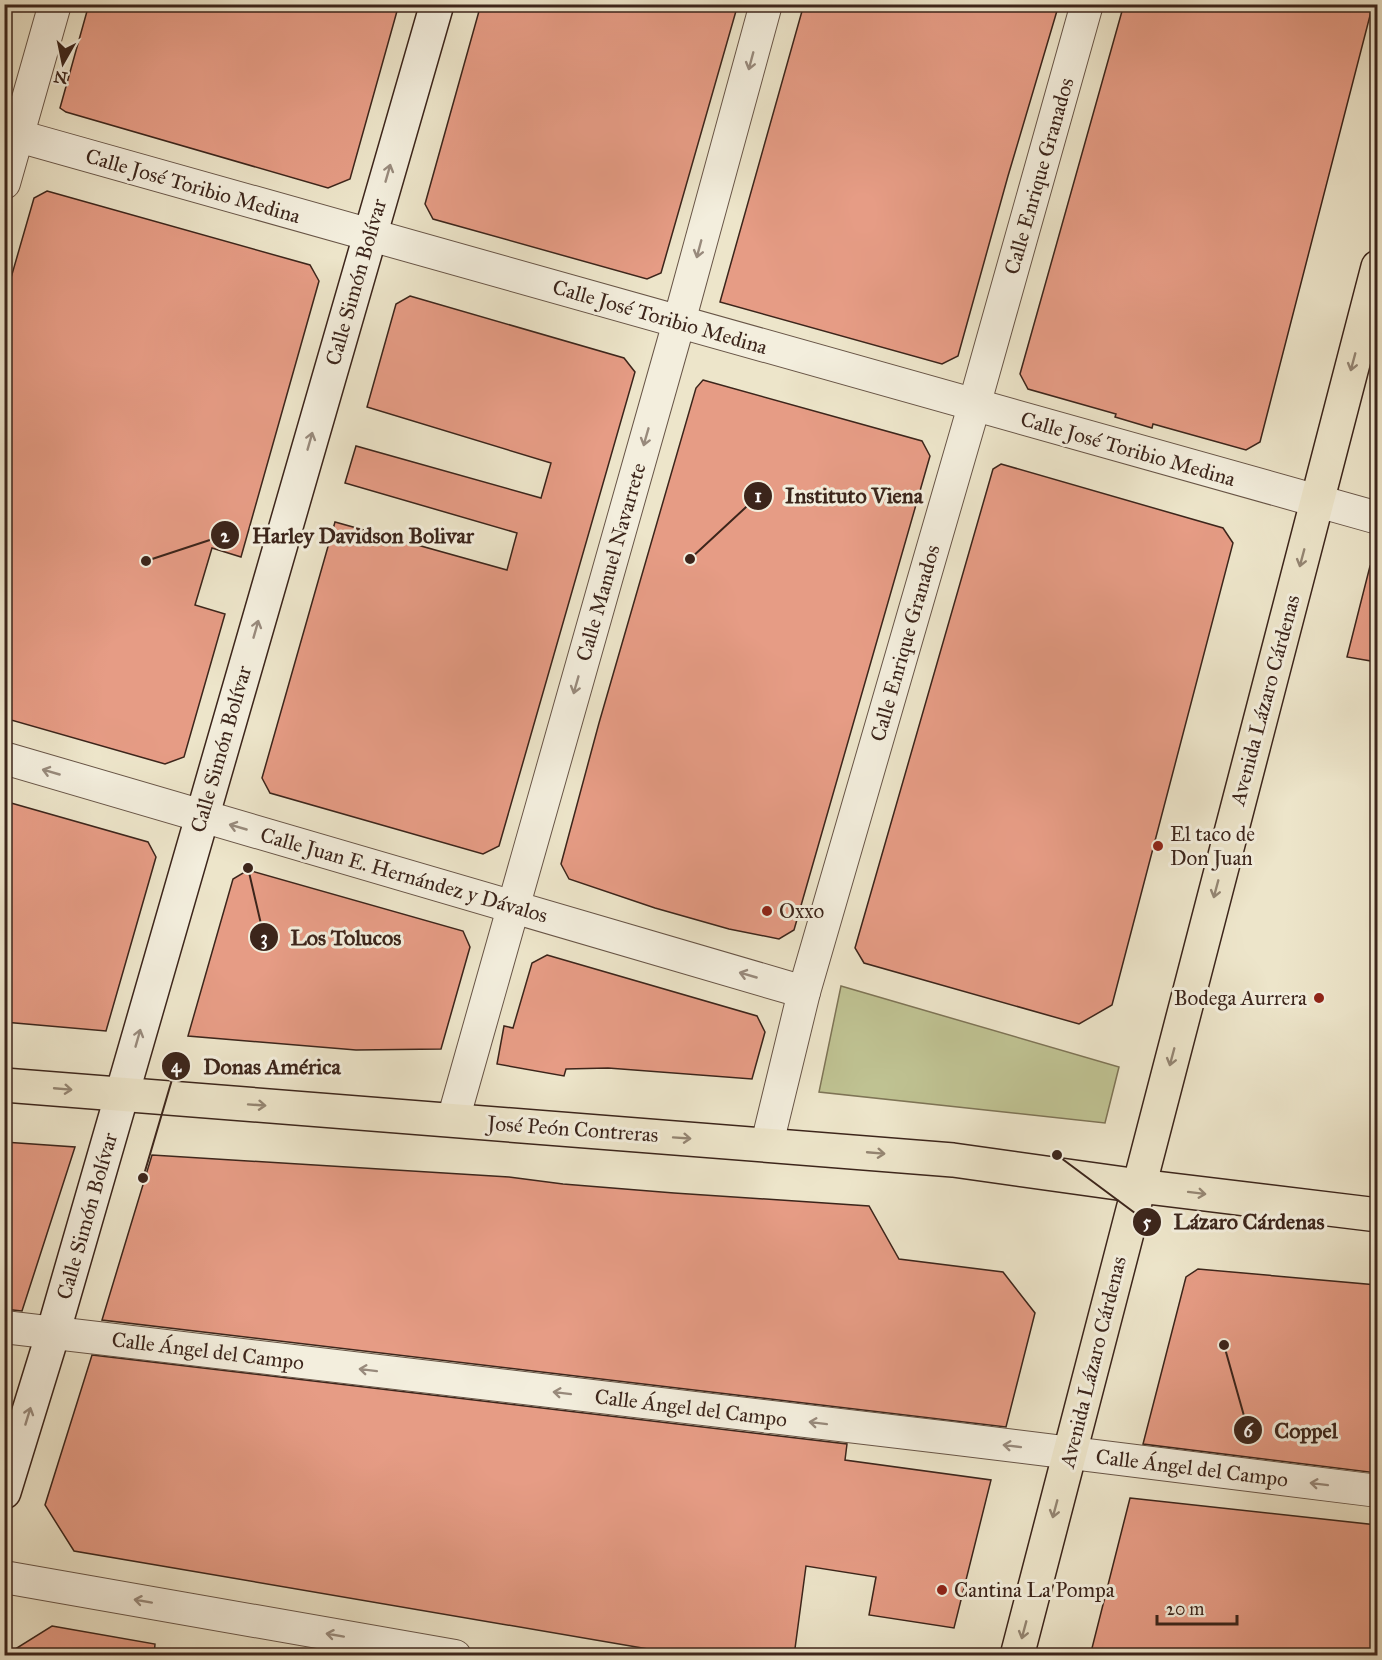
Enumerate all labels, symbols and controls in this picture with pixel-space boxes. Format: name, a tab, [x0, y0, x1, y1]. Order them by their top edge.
north arrow	[33, 33, 93, 93]
one-way arrow	[745, 51, 756, 70]
text: N	[52, 67, 69, 88]
street label: Calle Enrique Granados	[998, 75, 1080, 277]
street label: Calle José Toribio Medina	[83, 143, 303, 229]
one-way arrow	[383, 164, 394, 183]
street label: Calle Simón Bolívar	[320, 195, 392, 368]
one-way arrow	[693, 239, 704, 258]
street label: Calle José Toribio Medina	[550, 274, 770, 360]
one-way arrow	[1346, 353, 1358, 372]
street label: Calle José Toribio Medina	[1018, 406, 1238, 492]
one-way arrow	[640, 427, 652, 446]
one-way arrow	[305, 432, 316, 451]
street label: Calle Manuel Navarrete	[570, 460, 652, 664]
callout: Instituto Viena	[743, 476, 935, 516]
text: Instituto Viena	[785, 482, 924, 509]
text: 1	[754, 485, 762, 507]
callout: Harley Davidson Bolivar	[210, 515, 486, 555]
text: Harley Davidson Bolivar	[252, 522, 475, 549]
text: 2	[221, 525, 231, 547]
street label: Calle Enrique Granados	[864, 542, 946, 744]
one-way arrow	[1295, 548, 1307, 567]
street label: Avenida Lázaro Cárdenas	[1224, 592, 1306, 809]
one-way arrow	[251, 620, 262, 639]
street label: Calle Simón Bolívar	[185, 662, 257, 835]
one-way arrow	[570, 675, 581, 694]
one-way arrow	[42, 766, 61, 777]
one-way arrow	[229, 821, 248, 832]
street label: Calle Juan E. Hernández y Dávalos	[257, 821, 551, 929]
place label: El taco de Don Juan	[1170, 821, 1255, 871]
marker: El taco de Don Juan	[1151, 839, 1165, 853]
one-way arrow	[1210, 879, 1221, 898]
place label: Oxxo	[779, 898, 824, 924]
marker: Oxxo	[760, 904, 774, 918]
callout: Los Tolucos	[249, 917, 414, 957]
text: Los Tolucos	[291, 924, 401, 951]
text: 3	[260, 927, 268, 950]
one-way arrow	[739, 969, 758, 980]
place label: Bodega Aurrera	[1174, 985, 1307, 1011]
marker: Bodega Aurrera	[1312, 991, 1326, 1005]
one-way arrow	[133, 1029, 144, 1048]
callout: Donas América	[161, 1046, 353, 1086]
one-way arrow	[1166, 1048, 1178, 1067]
text: Donas América	[203, 1053, 342, 1080]
text: 4	[171, 1055, 182, 1078]
one-way arrow	[52, 1084, 72, 1095]
one-way arrow	[247, 1099, 267, 1110]
street label: José Peón Contreras	[485, 1110, 659, 1148]
street label: Calle Simón Bolívar	[51, 1129, 123, 1302]
one-way arrow	[671, 1132, 691, 1143]
one-way arrow	[866, 1148, 886, 1159]
one-way arrow	[1187, 1188, 1207, 1199]
callout: Lázaro Cárdenas	[1132, 1202, 1337, 1242]
text: Lázaro Cárdenas	[1173, 1208, 1325, 1235]
text: 5	[1143, 1211, 1152, 1233]
street label: Avenida Lázaro Cárdenas	[1054, 1254, 1132, 1471]
street label: Calle Ángel del Campo	[110, 1326, 306, 1376]
one-way arrow	[359, 1364, 379, 1375]
street label: Calle Ángel del Campo	[593, 1383, 789, 1433]
one-way arrow	[552, 1387, 572, 1398]
one-way arrow	[23, 1407, 34, 1426]
callout: Coppel	[1233, 1410, 1350, 1450]
one-way arrow	[809, 1417, 829, 1428]
text: Coppel	[1274, 1417, 1339, 1444]
text: 6	[1243, 1420, 1253, 1442]
one-way arrow	[1002, 1440, 1022, 1451]
street label: Calle Ángel del Campo	[1094, 1443, 1290, 1493]
one-way arrow	[1310, 1478, 1330, 1489]
one-way arrow	[1049, 1499, 1061, 1518]
place label: Cantina La Pompa	[954, 1577, 1115, 1603]
marker: Cantina La Pompa	[935, 1583, 949, 1597]
scale bar	[1157, 1588, 1236, 1626]
one-way arrow	[134, 1595, 154, 1606]
text: 20 m	[1166, 1598, 1204, 1620]
one-way arrow	[1017, 1621, 1029, 1640]
one-way arrow	[326, 1629, 346, 1640]

